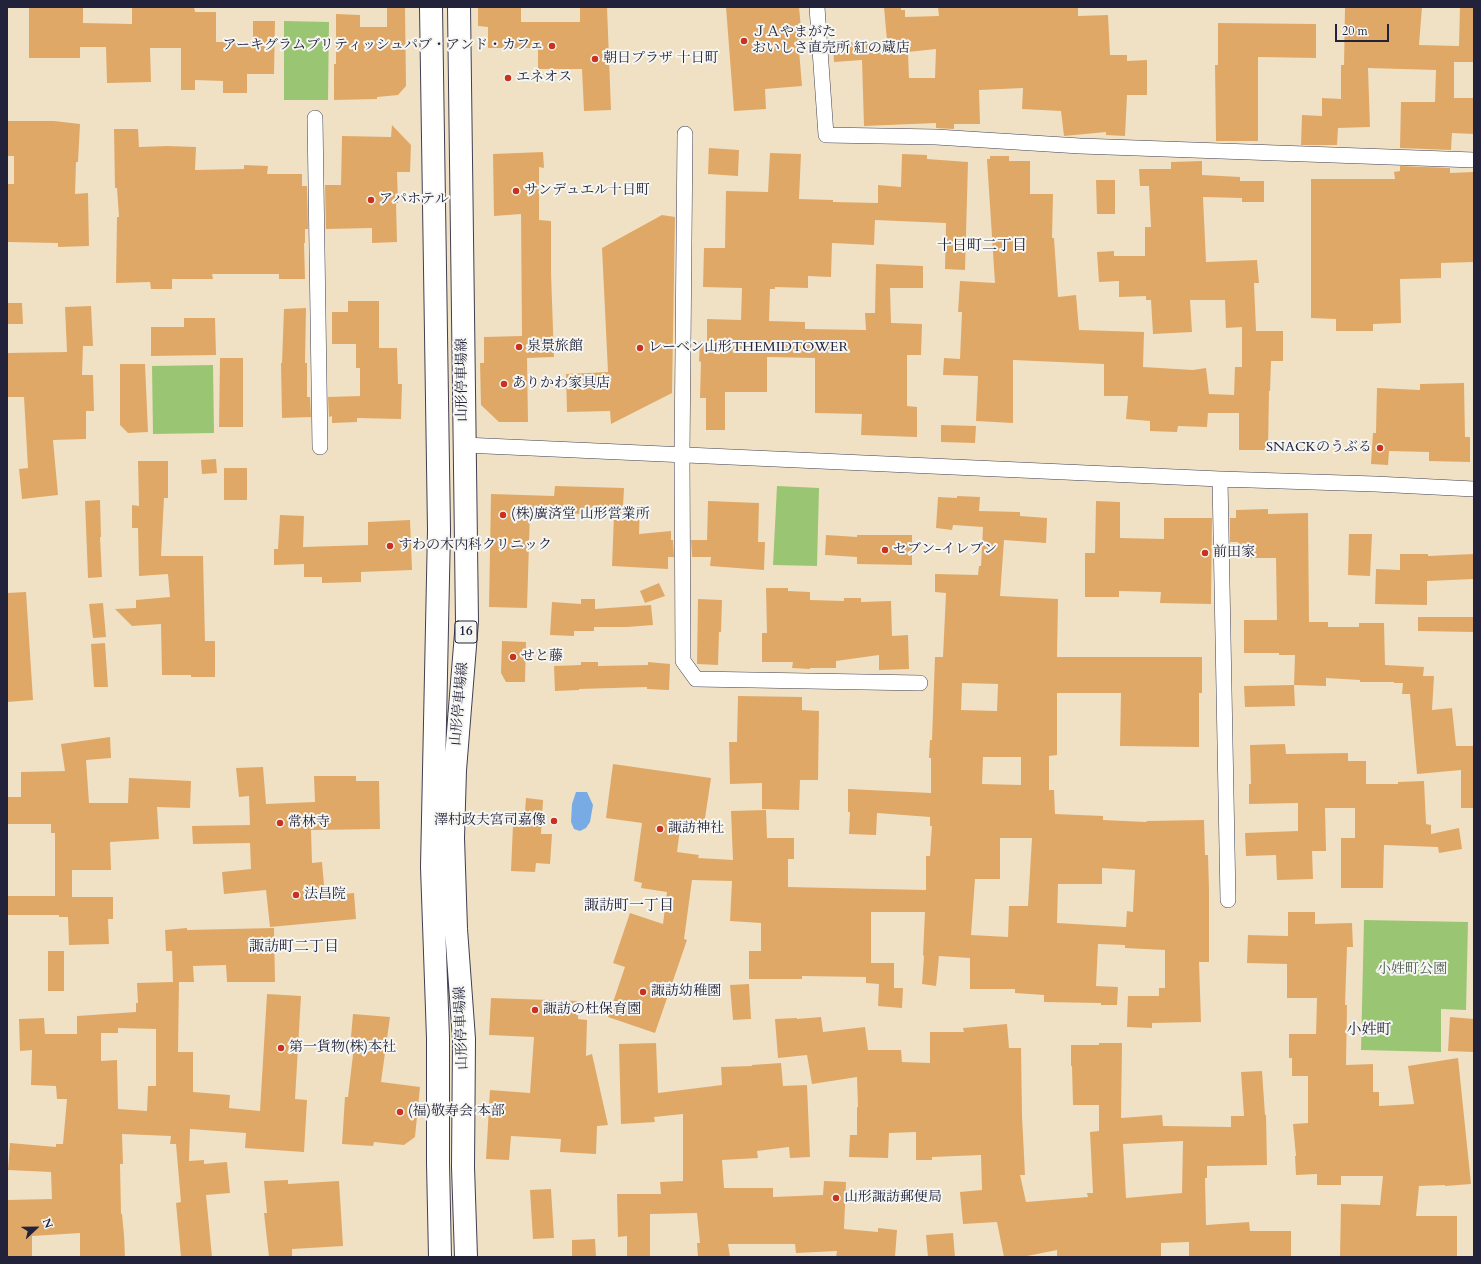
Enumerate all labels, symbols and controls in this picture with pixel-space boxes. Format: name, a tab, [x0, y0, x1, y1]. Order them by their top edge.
scale bar	[1337, 16, 1391, 42]
text: 20 m	[1342, 23, 1368, 39]
place label: ＪＡやまがた おいしさ直売所 紅の蔵店	[752, 25, 910, 58]
marker: ＪＡやまがた おいしさ直売所 紅の蔵店	[739, 36, 749, 46]
place label: アーキグラムブリティッシュパブ・アンド・カフェ	[222, 38, 544, 54]
marker: アーキグラムブリティッシュパブ・アンド・カフェ	[547, 41, 557, 51]
place label: 朝日プラザ 十日町	[603, 51, 719, 67]
marker: 朝日プラザ 十日町	[590, 54, 600, 64]
place label: エネオス	[516, 70, 572, 86]
marker: エネオス	[503, 73, 513, 83]
place label: サンデュエル十日町	[524, 183, 650, 199]
marker: サンデュエル十日町	[511, 186, 521, 196]
place label: アパホテル	[379, 192, 449, 208]
marker: アパホテル	[366, 195, 376, 205]
district label: 十日町二丁目	[937, 238, 1027, 256]
street label: 山形停車場線	[455, 338, 471, 422]
place label: 泉景旅館	[527, 339, 583, 355]
place label: レーベン山形THEMIDTOWER	[648, 340, 848, 356]
marker: 泉景旅館	[514, 342, 524, 352]
marker: レーベン山形THEMIDTOWER	[635, 343, 645, 353]
place label: ありかわ家具店	[512, 376, 610, 392]
marker: ありかわ家具店	[499, 379, 509, 389]
place label: SNACKのうぶる	[1266, 440, 1372, 456]
marker: SNACKのうぶる	[1375, 443, 1385, 453]
place label: (株)廣済堂 山形営業所	[511, 507, 650, 523]
marker: (株)廣済堂 山形営業所	[498, 510, 508, 520]
place label: すわの木内科クリニック	[398, 538, 552, 554]
marker: すわの木内科クリニック	[385, 541, 395, 551]
place label: セブン-イレブン	[893, 542, 997, 558]
marker: セブン-イレブン	[880, 545, 890, 555]
place label: 前田家	[1213, 545, 1255, 561]
marker: 前田家	[1200, 548, 1210, 558]
road number: 16	[455, 621, 477, 643]
place label: せと藤	[521, 649, 563, 665]
marker: せと藤	[508, 652, 518, 662]
street label: 山形停車場線	[448, 661, 472, 747]
place label: 澤村政夫宮司嘉像	[434, 813, 546, 829]
place label: 常林寺	[288, 815, 330, 831]
marker: 澤村政夫宮司嘉像	[549, 816, 559, 826]
marker: 常林寺	[275, 818, 285, 828]
place label: 諏訪神社	[668, 821, 724, 837]
marker: 諏訪神社	[655, 824, 665, 834]
place label: 法昌院	[304, 887, 346, 903]
marker: 法昌院	[291, 890, 301, 900]
district label: 諏訪町一丁目	[584, 898, 674, 916]
district label: 諏訪町二丁目	[249, 939, 339, 957]
park label: 小姓町公園	[1377, 962, 1447, 978]
place label: 諏訪幼稚園	[651, 984, 721, 1000]
street label: 山形停車場線	[452, 986, 472, 1070]
marker: 諏訪幼稚園	[638, 987, 648, 997]
place label: 諏訪の杜保育園	[543, 1002, 641, 1018]
marker: 諏訪の杜保育園	[530, 1005, 540, 1015]
district label: 小姓町	[1347, 1022, 1391, 1040]
place label: 第一貨物(株)本社	[289, 1040, 396, 1056]
marker: 第一貨物(株)本社	[276, 1043, 286, 1053]
place label: (福)敬寿会 本部	[408, 1104, 505, 1120]
marker: (福)敬寿会 本部	[395, 1107, 405, 1117]
place label: 山形諏訪郵便局	[844, 1190, 942, 1206]
marker: 山形諏訪郵便局	[831, 1193, 841, 1203]
north arrow	[16, 1208, 56, 1248]
text: N	[39, 1216, 56, 1231]

